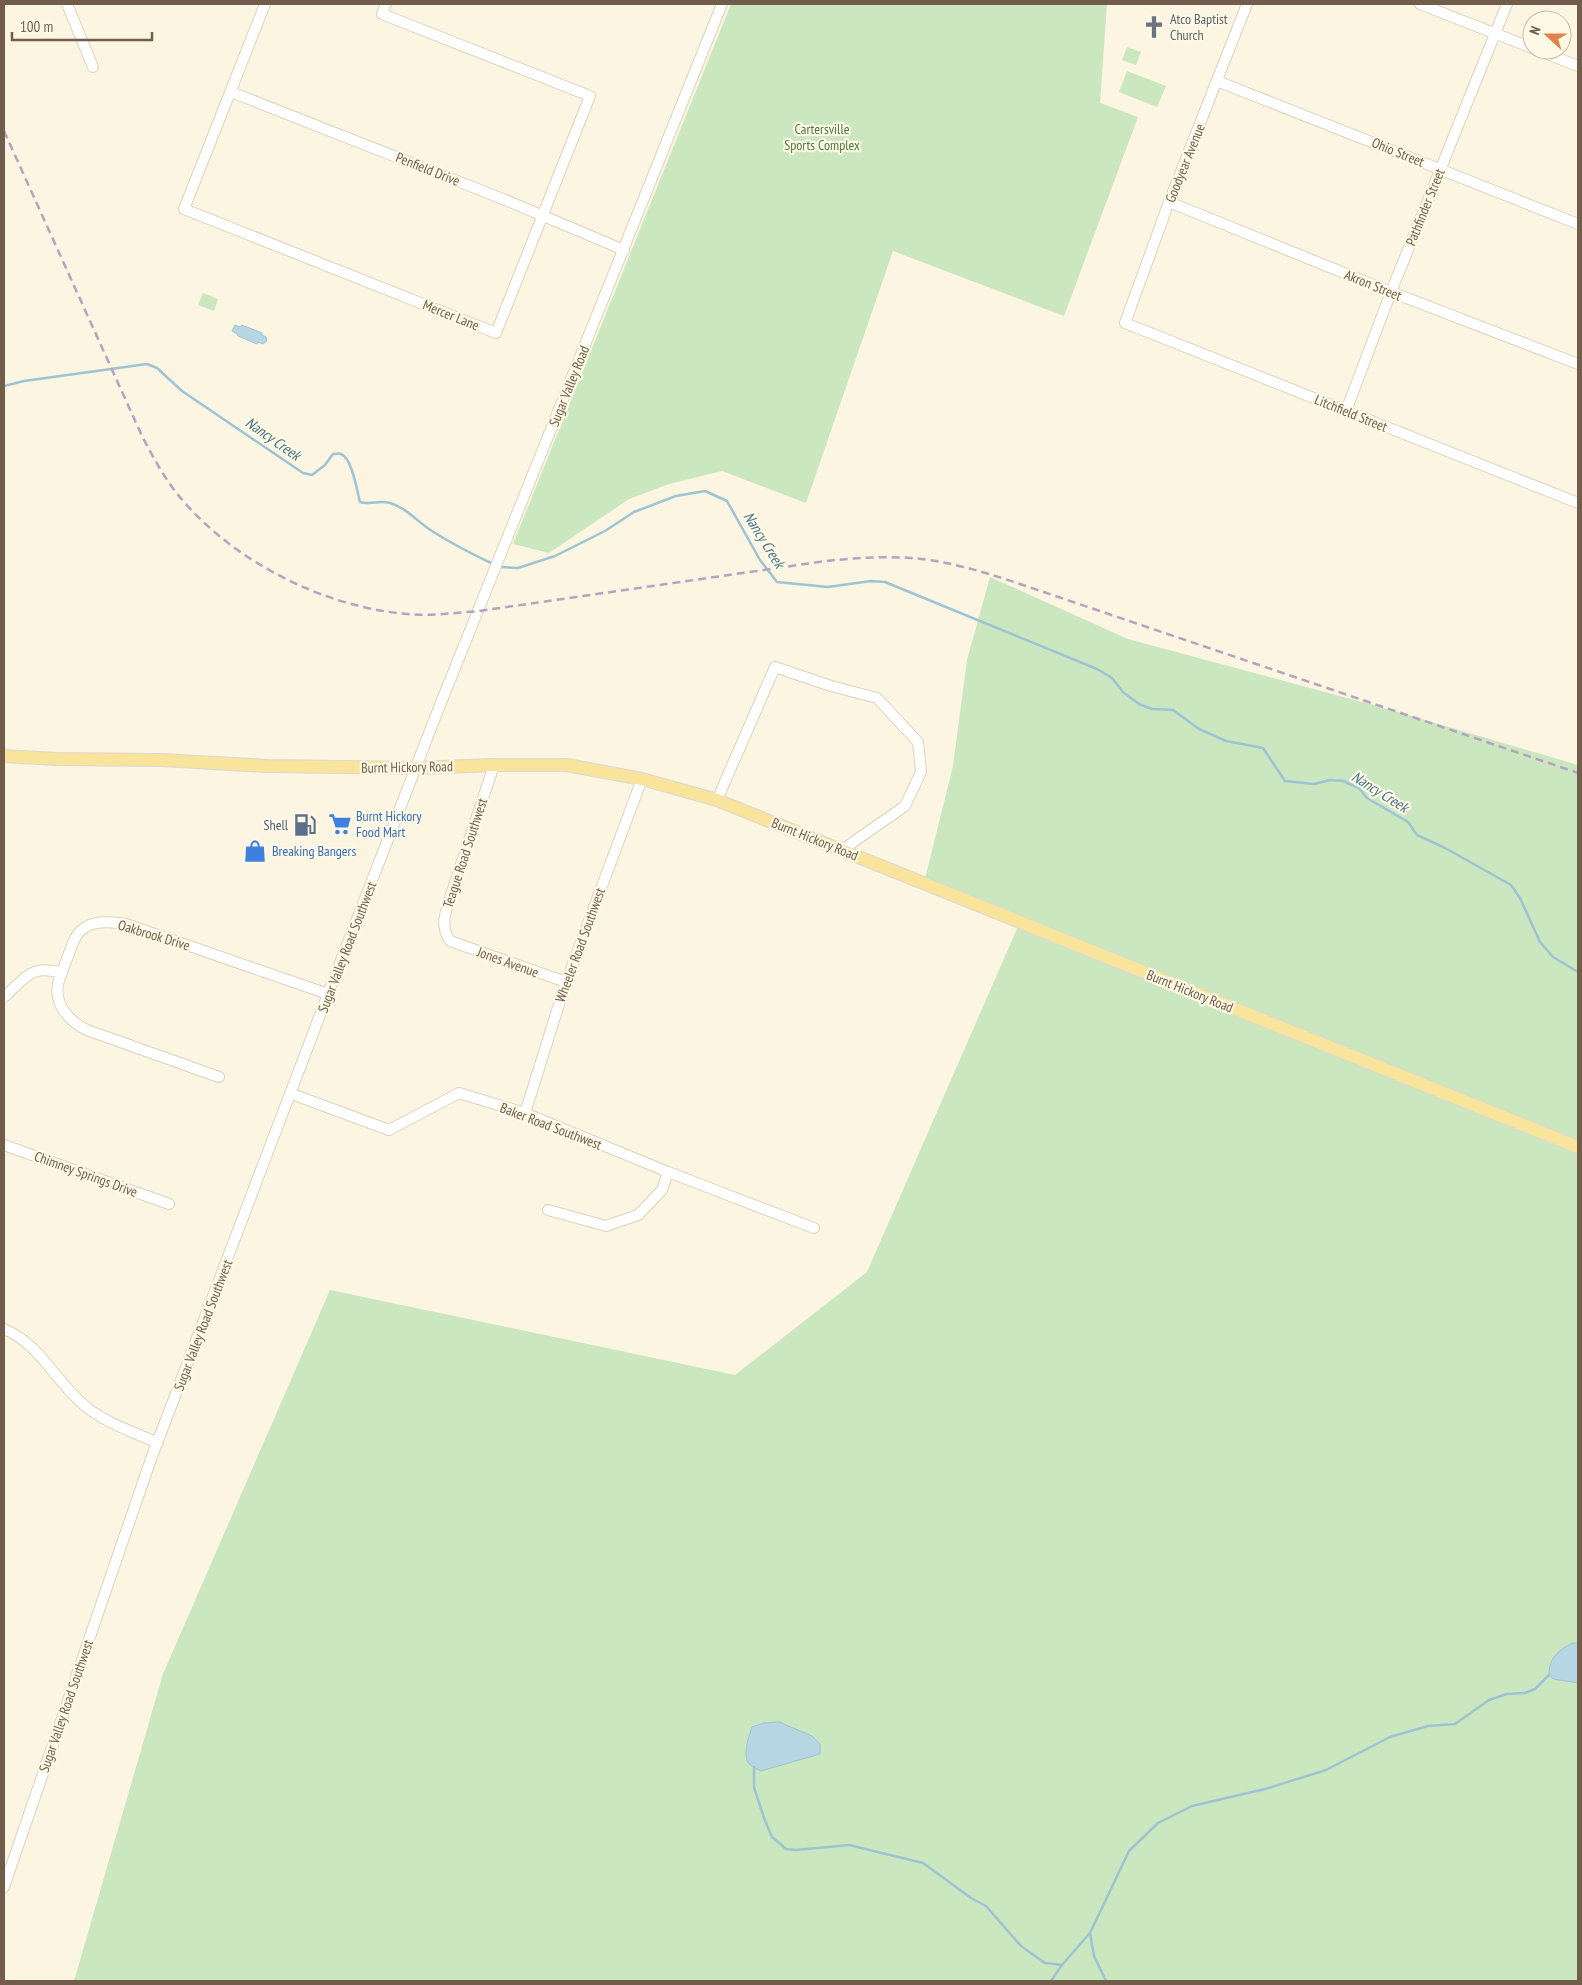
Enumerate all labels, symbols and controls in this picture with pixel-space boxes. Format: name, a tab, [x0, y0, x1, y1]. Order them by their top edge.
scale bar	[12, 10, 152, 42]
place label: Atco Baptist Church	[1170, 10, 1228, 44]
north arrow	[1522, 10, 1572, 60]
church icon: Atco Baptist Church	[1141, 14, 1167, 40]
text: 100 m	[20, 17, 53, 36]
text: N	[1525, 24, 1545, 37]
park label: Cartersville Sports Complex	[784, 120, 860, 154]
street label: Goodyear Avenue	[1161, 121, 1209, 205]
street label: Ohio Street	[1369, 133, 1427, 171]
street label: Penfield Drive	[393, 148, 463, 190]
street label: Pathfinder Street	[1401, 166, 1449, 248]
street label: Akron Street	[1342, 265, 1404, 305]
street label: Mercer Lane	[420, 296, 482, 334]
street label: Sugar Valley Road	[545, 343, 593, 429]
street label: Litchfield Street	[1312, 390, 1390, 436]
water label: Nancy Creek	[242, 413, 306, 466]
water label: Nancy Creek	[740, 508, 790, 573]
street label: Burnt Hickory Road	[361, 757, 453, 777]
water label: Nancy Creek	[1348, 767, 1414, 818]
street label: Teague Road Southwest	[439, 796, 491, 910]
place label: Burnt Hickory Food Mart	[356, 807, 422, 841]
supermarket icon: Burnt Hickory Food Mart	[327, 811, 353, 837]
fuel station icon: Shell	[292, 812, 318, 838]
street label: Burnt Hickory Road	[769, 813, 861, 865]
place label: Shell	[264, 816, 289, 834]
shop icon: Breaking Bangers	[242, 838, 268, 864]
place label: Breaking Bangers	[272, 842, 356, 860]
street label: Sugar Valley Road Southwest	[314, 879, 380, 1015]
street label: Wheeler Road Southwest	[551, 885, 609, 1005]
street label: Oakbrook Drive	[116, 916, 192, 955]
street label: Jones Avenue	[474, 942, 541, 981]
street label: Burnt Hickory Road	[1144, 965, 1236, 1017]
street label: Baker Road Southwest	[498, 1098, 605, 1154]
street label: Chimney Springs Drive	[32, 1147, 140, 1201]
street label: Sugar Valley Road Southwest	[170, 1257, 236, 1393]
street label: Sugar Valley Road Southwest	[35, 1637, 97, 1775]

